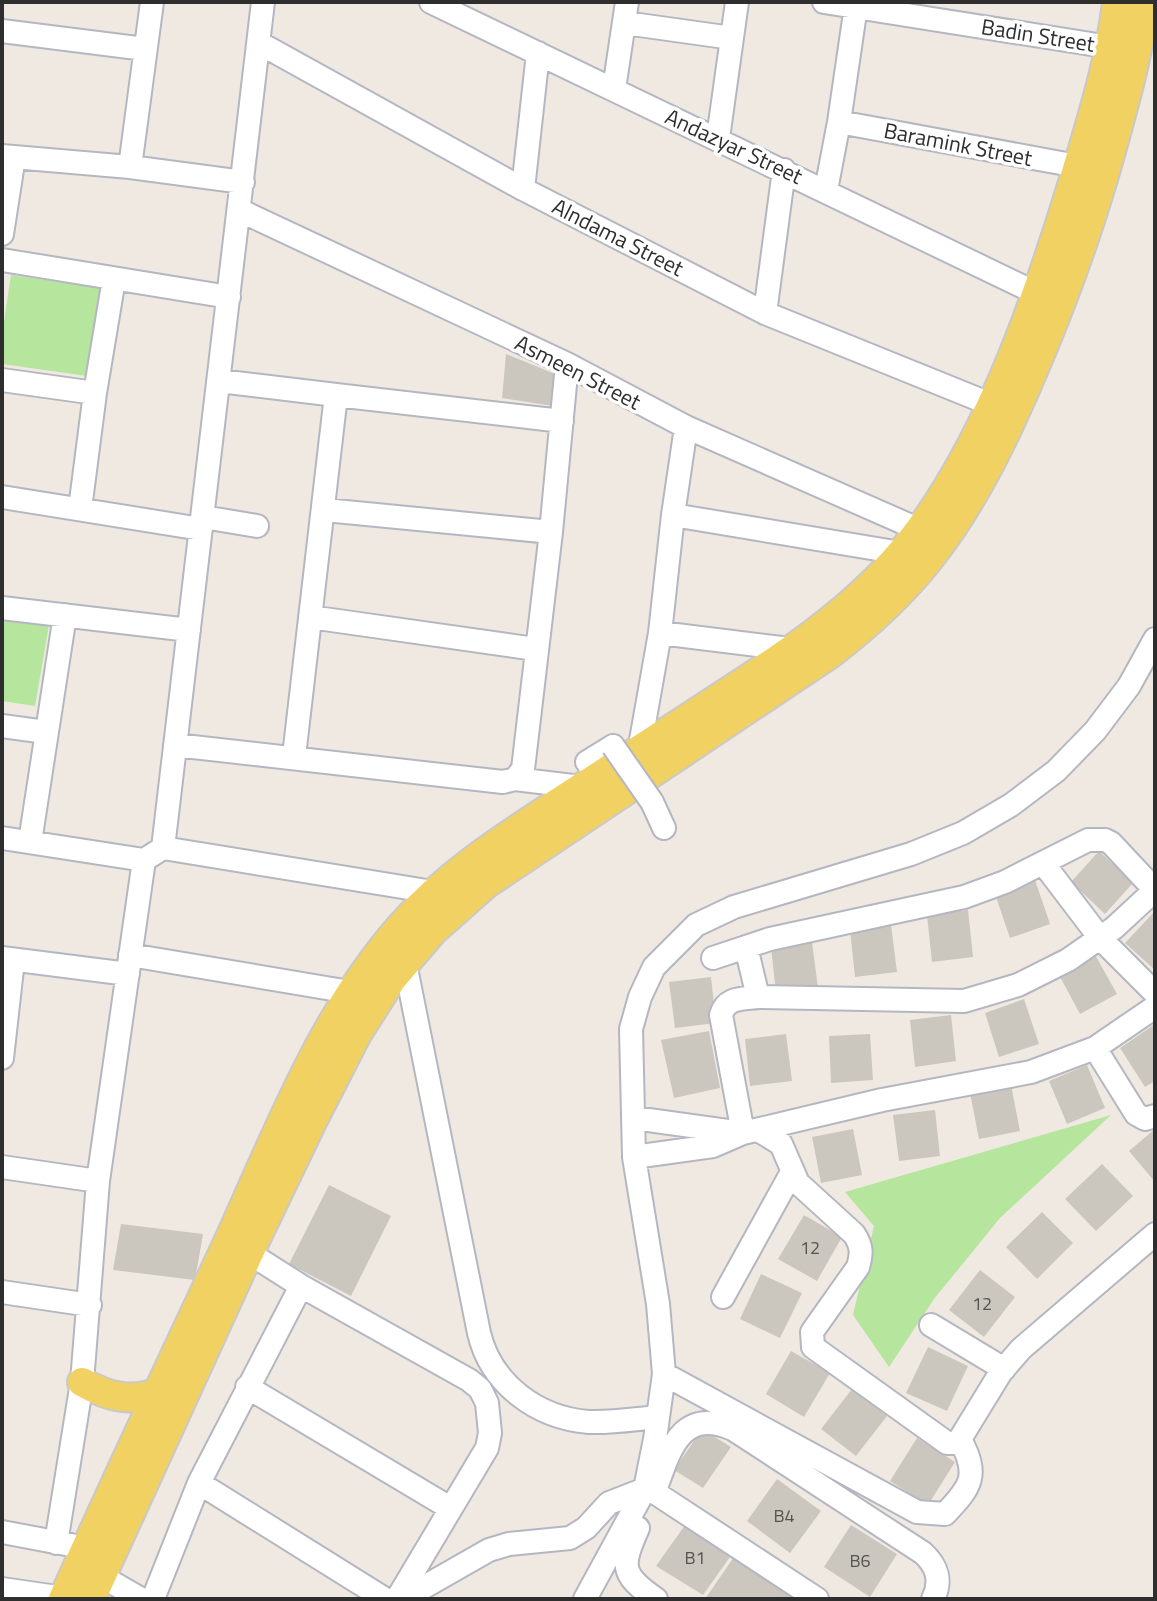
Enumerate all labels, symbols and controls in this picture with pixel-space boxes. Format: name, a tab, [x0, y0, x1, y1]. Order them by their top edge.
street label: Badin Street	[979, 9, 1097, 61]
street label: Andazyar Street	[660, 99, 809, 193]
street label: Baramink Street	[881, 113, 1035, 175]
street label: Alndama Street	[546, 189, 690, 285]
street label: Asmeen Street	[509, 326, 647, 418]
house number: 12	[800, 1234, 820, 1261]
house number: 12	[972, 1290, 992, 1317]
house number: B4	[773, 1502, 795, 1529]
house number: B1	[684, 1544, 706, 1571]
house number: B6	[849, 1547, 871, 1574]

